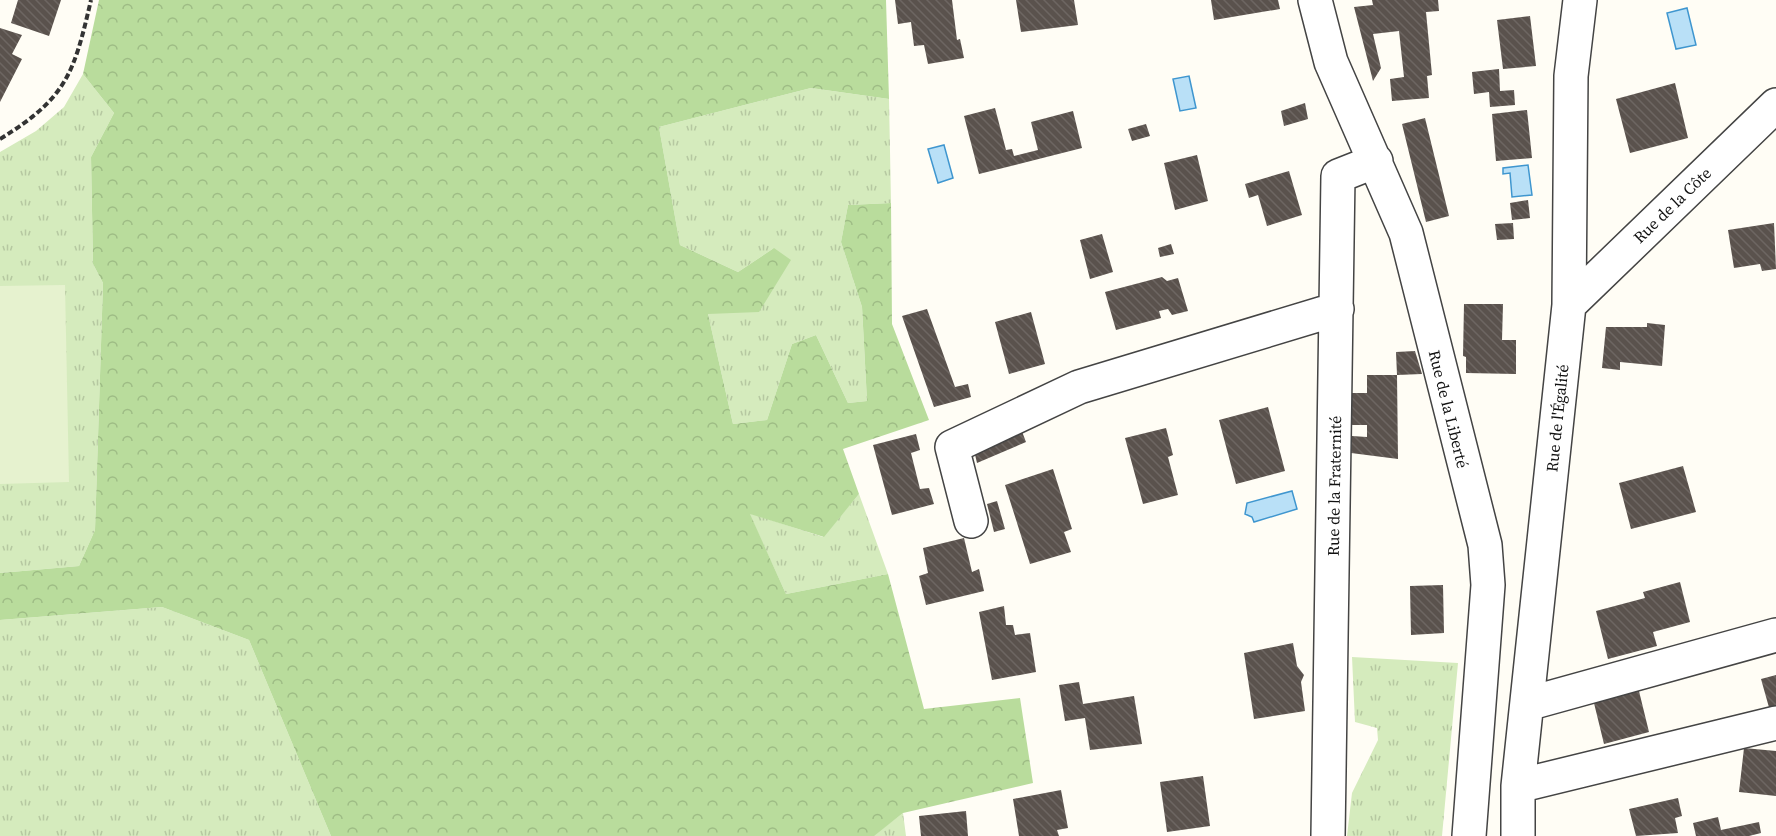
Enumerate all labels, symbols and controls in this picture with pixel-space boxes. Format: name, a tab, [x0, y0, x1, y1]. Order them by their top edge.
street label: Rue de la Côte	[1628, 162, 1716, 248]
street label: Rue de la Liberté	[1424, 348, 1474, 470]
street label: Rue de l'Égalité	[1540, 363, 1574, 473]
street label: Rue de la Fraternité	[1322, 416, 1346, 556]

